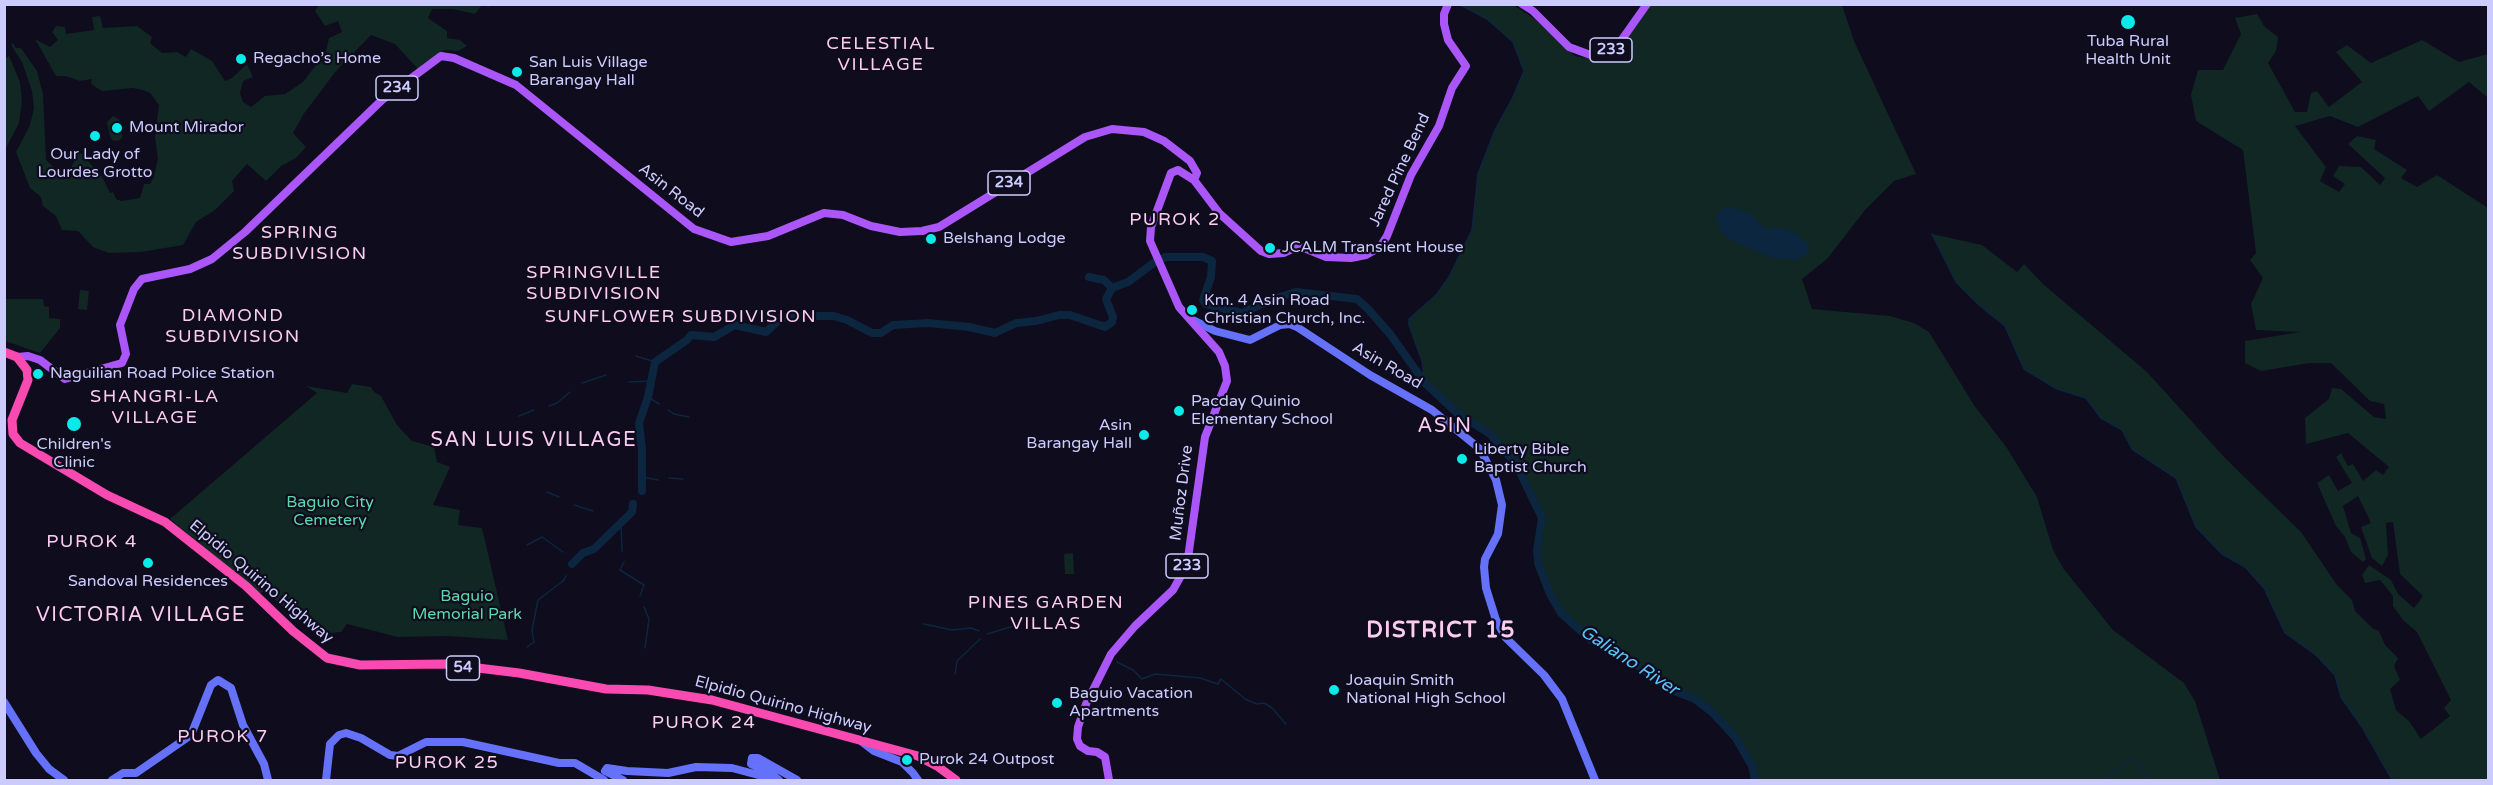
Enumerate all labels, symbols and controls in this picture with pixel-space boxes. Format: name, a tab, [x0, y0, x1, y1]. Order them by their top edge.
marker: Tuba Rural Health Unit	[2119, 13, 2137, 31]
place label: Tuba Rural Health Unit	[2085, 32, 2171, 70]
district label: CELESTIAL VILLAGE	[826, 33, 936, 76]
road number: 233	[1590, 38, 1632, 62]
place label: Regacho’s Home	[253, 49, 381, 69]
marker: Regacho’s Home	[234, 52, 248, 66]
place label: San Luis Village Barangay Hall	[529, 53, 648, 91]
marker: San Luis Village Barangay Hall	[510, 65, 524, 79]
road number: 234	[376, 76, 418, 100]
street label: Jared Pine Bend	[1365, 110, 1435, 230]
place label: Mount Mirador	[129, 118, 244, 138]
marker: Mount Mirador	[110, 121, 124, 135]
marker: Our Lady of Lourdes Grotto	[88, 129, 102, 143]
place label: Our Lady of Lourdes Grotto	[37, 145, 153, 183]
street label: Asin Road	[634, 160, 708, 222]
road number: 234	[988, 171, 1030, 195]
district label: PUROK 2	[1129, 209, 1221, 231]
district label: SPRING SUBDIVISION	[232, 222, 368, 264]
place label: Belshang Lodge	[943, 229, 1066, 249]
marker: Belshang Lodge	[924, 232, 938, 246]
place label: JCALM Transient House	[1282, 238, 1464, 258]
marker: JCALM Transient House	[1263, 241, 1277, 255]
district label: SPRINGVILLE SUBDIVISION	[526, 262, 662, 304]
place label: Km. 4 Asin Road Christian Church, Inc.	[1204, 291, 1365, 329]
marker: Km. 4 Asin Road Christian Church, Inc.	[1185, 303, 1199, 317]
district label: DIAMOND SUBDIVISION	[165, 305, 301, 348]
district label: SUNFLOWER SUBDIVISION	[545, 306, 817, 328]
street label: Asin Road	[1349, 338, 1425, 394]
place label: Naguilian Road Police Station	[50, 364, 275, 384]
marker: Naguilian Road Police Station	[31, 367, 45, 381]
district label: SHANGRI-LA VILLAGE	[90, 386, 220, 428]
place label: Pacday Quinio Elementary School	[1191, 392, 1333, 430]
marker: Pacday Quinio Elementary School	[1172, 404, 1186, 418]
marker: Children's Clinic	[65, 415, 83, 433]
district label: ASIN	[1418, 415, 1472, 439]
place label: Asin Barangay Hall	[1026, 416, 1132, 454]
marker: Asin Barangay Hall	[1137, 428, 1151, 442]
district label: SAN LUIS VILLAGE	[431, 429, 637, 453]
place label: Children's Clinic	[37, 435, 111, 473]
place label: Liberty Bible Baptist Church	[1474, 440, 1587, 478]
street label: Muñoz Drive	[1167, 444, 1197, 542]
marker: Liberty Bible Baptist Church	[1455, 452, 1469, 466]
park label: Baguio City Cemetery	[286, 493, 374, 531]
street label: Elpidio Quirino Highway	[185, 516, 337, 648]
district label: PUROK 4	[46, 531, 138, 553]
road number: 233	[1166, 554, 1208, 578]
marker: Sandoval Residences	[141, 556, 155, 570]
place label: Sandoval Residences	[68, 572, 228, 592]
park label: Baguio Memorial Park	[412, 587, 522, 625]
district label: PINES GARDEN VILLAS	[968, 592, 1124, 634]
district label: VICTORIA VILLAGE	[36, 604, 246, 628]
district label: DISTRICT 15	[1366, 618, 1516, 644]
water label: Galiano River	[1576, 621, 1682, 701]
road number: 54	[446, 656, 480, 680]
place label: Joaquin Smith National High School	[1346, 671, 1506, 709]
street label: Elpidio Quirino Highway	[693, 672, 873, 738]
marker: Joaquin Smith National High School	[1327, 683, 1341, 697]
place label: Baguio Vacation Apartments	[1069, 684, 1193, 722]
marker: Baguio Vacation Apartments	[1050, 696, 1064, 710]
district label: PUROK 24	[652, 712, 756, 734]
district label: PUROK 7	[177, 726, 269, 748]
place label: Purok 24 Outpost	[919, 750, 1054, 770]
district label: PUROK 25	[395, 752, 499, 774]
marker: Purok 24 Outpost	[900, 753, 914, 767]

